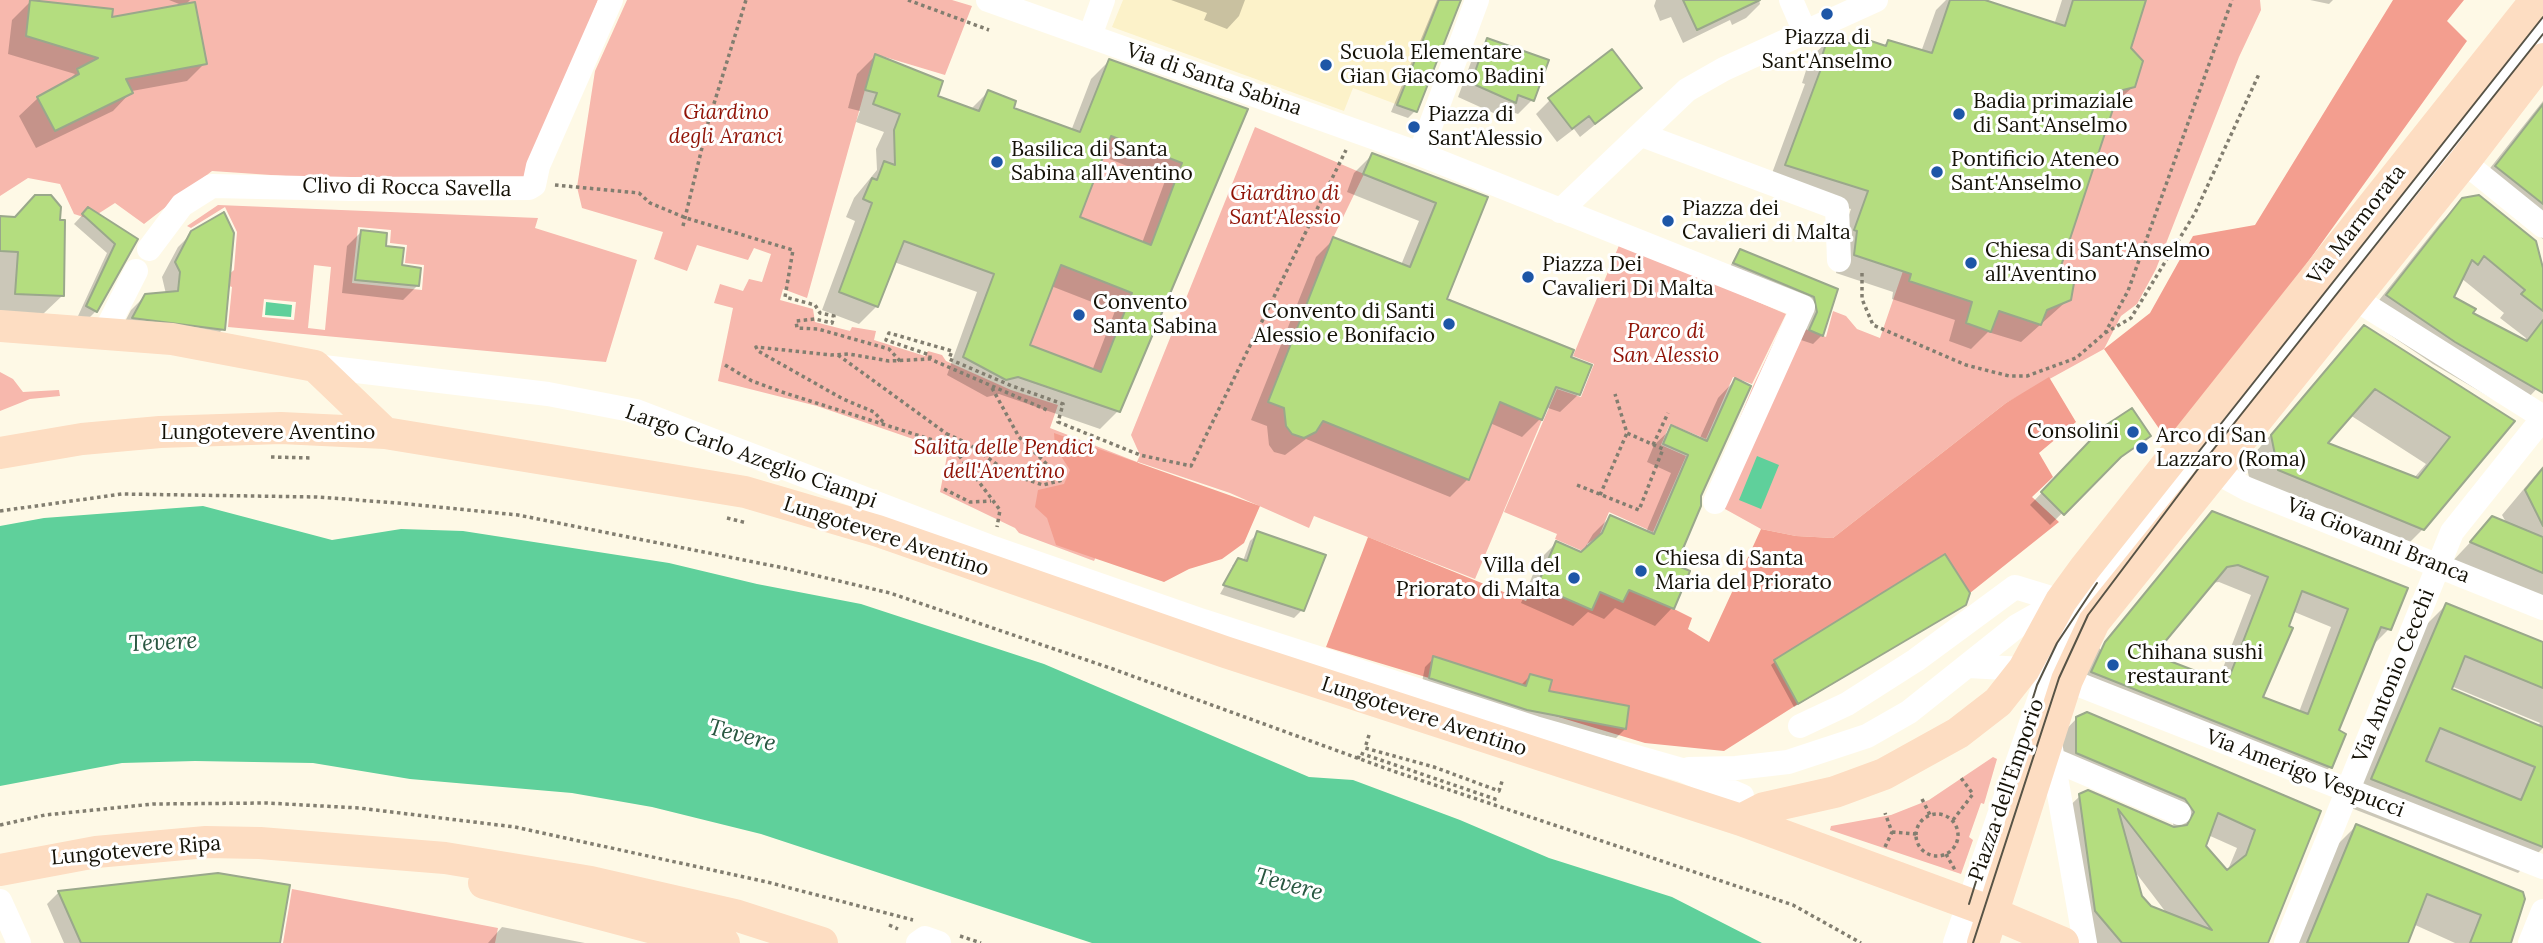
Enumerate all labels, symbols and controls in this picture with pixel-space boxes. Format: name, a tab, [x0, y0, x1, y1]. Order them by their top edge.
marker: Piazza di Sant'Anselmo	[1819, 6, 1835, 22]
place label: Piazza di Sant'Anselmo	[1762, 25, 1892, 75]
street label: Via di Santa Sabina	[1123, 38, 1305, 122]
place label: Scuola Elementare Gian Giacomo Badini	[1340, 40, 1545, 90]
marker: Scuola Elementare Gian Giacomo Badini	[1318, 57, 1334, 73]
place label: Badia primaziale di Sant'Anselmo	[1973, 89, 2133, 139]
park label: Giardino degli Aranci	[669, 100, 783, 150]
place label: Piazza di Sant'Alessio	[1428, 102, 1543, 152]
marker: Badia primaziale di Sant'Anselmo	[1951, 106, 1967, 122]
marker: Piazza di Sant'Alessio	[1406, 119, 1422, 135]
place label: Basilica di Santa Sabina all'Aventino	[1011, 137, 1193, 187]
place label: Pontificio Ateneo Sant'Anselmo	[1951, 147, 2119, 197]
marker: Basilica di Santa Sabina all'Aventino	[989, 154, 1005, 170]
street label: Via Marmorata	[2303, 160, 2411, 290]
marker: Pontificio Ateneo Sant'Anselmo	[1929, 164, 1945, 180]
street label: Clivo di Rocca Savella	[302, 174, 512, 202]
park label: Giardino di Sant'Alessio	[1229, 181, 1341, 231]
place label: Piazza dei Cavalieri di Malta	[1682, 196, 1851, 246]
marker: Piazza dei Cavalieri di Malta	[1660, 213, 1676, 229]
place label: Chiesa di Sant'Anselmo all'Aventino	[1985, 238, 2210, 288]
place label: Piazza Dei Cavalieri Di Malta	[1542, 252, 1714, 302]
marker: Chiesa di Sant'Anselmo all'Aventino	[1963, 255, 1979, 271]
marker: Piazza Dei Cavalieri Di Malta	[1520, 269, 1536, 285]
place label: Convento Santa Sabina	[1093, 290, 1217, 340]
place label: Convento di Santi Alessio e Bonifacio	[1253, 299, 1435, 349]
marker: Convento Santa Sabina	[1071, 307, 1087, 323]
marker: Convento di Santi Alessio e Bonifacio	[1441, 316, 1457, 332]
park label: Parco di San Alessio	[1613, 319, 1719, 369]
street label: Largo Carlo Azeglio Ciampi	[622, 400, 880, 514]
place label: Consolini	[2027, 419, 2119, 445]
street label: Lungotevere Aventino	[161, 420, 375, 446]
place label: Arco di San Lazzaro (Roma)	[2156, 423, 2306, 473]
marker: Consolini	[2125, 424, 2141, 440]
park label: Salita delle Pendici dell'Aventino	[914, 435, 1094, 485]
marker: Arco di San Lazzaro (Roma)	[2134, 440, 2150, 456]
street label: Lungotevere Aventino	[780, 492, 992, 582]
street label: Via Giovanni Branca	[2283, 493, 2473, 589]
place label: Chiesa di Santa Maria del Priorato	[1655, 546, 1832, 596]
place label: Villa del Priorato di Malta	[1396, 553, 1560, 603]
marker: Chiesa di Santa Maria del Priorato	[1633, 563, 1649, 579]
marker: Villa del Priorato di Malta	[1566, 570, 1582, 586]
street label: Via Antonio Cecchi	[2348, 586, 2440, 766]
water label: Tevere	[128, 627, 198, 659]
place label: Chihana sushi restaurant	[2127, 640, 2263, 690]
marker: Chihana sushi restaurant	[2105, 657, 2121, 673]
street label: Lungotevere Aventino	[1318, 672, 1530, 762]
street label: Piazza dell'Emporio	[1964, 696, 2050, 884]
water label: Tevere	[705, 714, 779, 758]
street label: Via Amerigo Vespucci	[2202, 725, 2408, 823]
street label: Lungotevere Ripa	[50, 831, 222, 871]
water label: Tevere	[1252, 863, 1326, 907]

